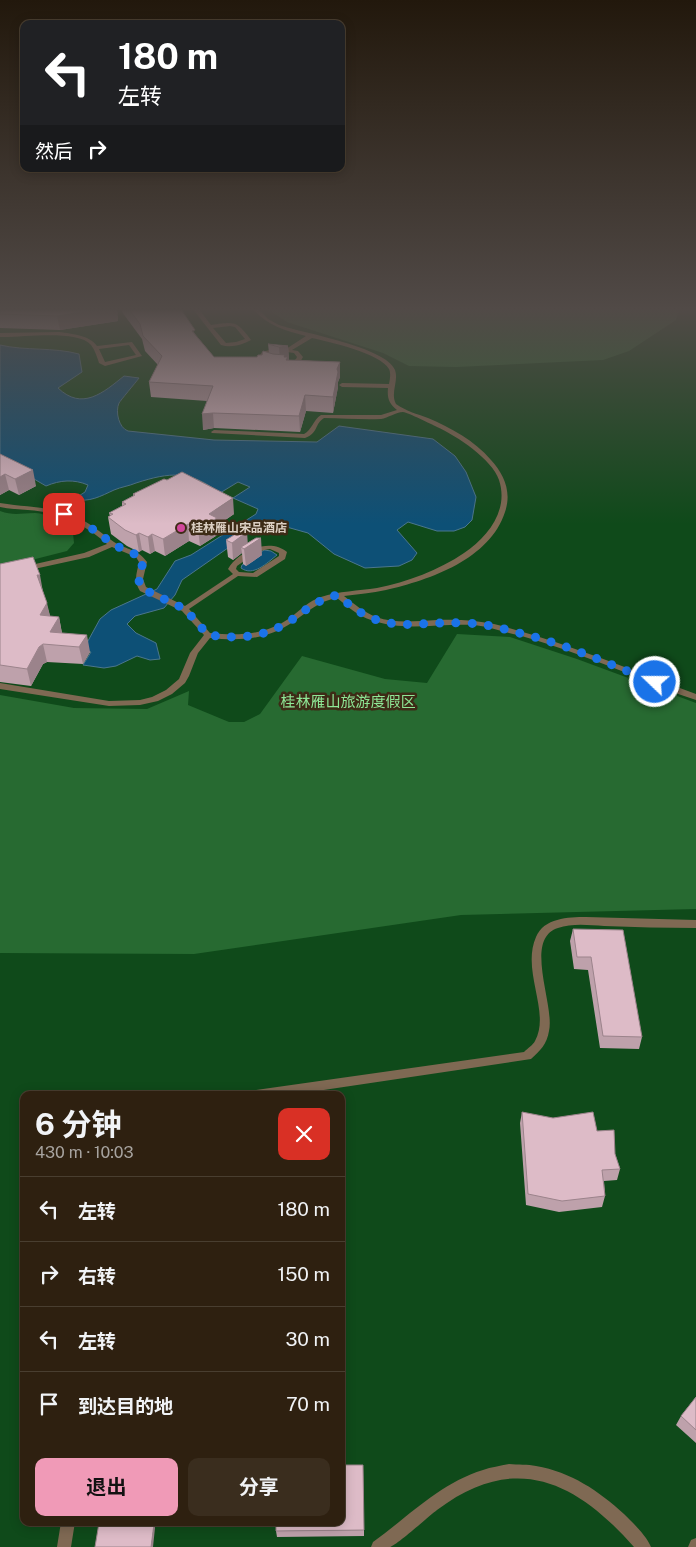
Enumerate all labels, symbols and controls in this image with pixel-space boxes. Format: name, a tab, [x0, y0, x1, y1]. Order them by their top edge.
text: 180 m	[118, 36, 218, 77]
icon: left	[35, 40, 100, 105]
text: 左转	[118, 83, 162, 109]
icon: right	[83, 135, 111, 163]
text: 然后	[35, 140, 73, 162]
pin	[43, 493, 85, 535]
icon: arrive	[50, 500, 78, 528]
place label: 桂林雁山宋品酒店	[191, 521, 287, 535]
marker: 桂林雁山宋品酒店	[175, 522, 187, 534]
position arrow	[628, 655, 680, 707]
park label: 桂林雁山旅游度假区	[280, 693, 416, 710]
text: 6 分钟	[35, 1106, 122, 1142]
button: close	[278, 1108, 330, 1160]
text: 430 m · 10:03	[35, 1143, 134, 1162]
icon: left	[35, 1195, 63, 1223]
text: 180 m	[277, 1198, 330, 1220]
text: 左转	[78, 1200, 116, 1222]
icon: right	[35, 1260, 63, 1288]
text: 150 m	[277, 1263, 330, 1285]
text: 右转	[78, 1265, 116, 1287]
icon: left	[35, 1325, 63, 1353]
text: 30 m	[285, 1328, 330, 1350]
text: 左转	[78, 1330, 116, 1352]
icon: arrive	[35, 1390, 63, 1418]
text: 70 m	[286, 1393, 330, 1415]
text: 到达目的地	[78, 1395, 173, 1417]
button: 退出	[35, 1458, 178, 1516]
button: 分享	[188, 1458, 330, 1516]

